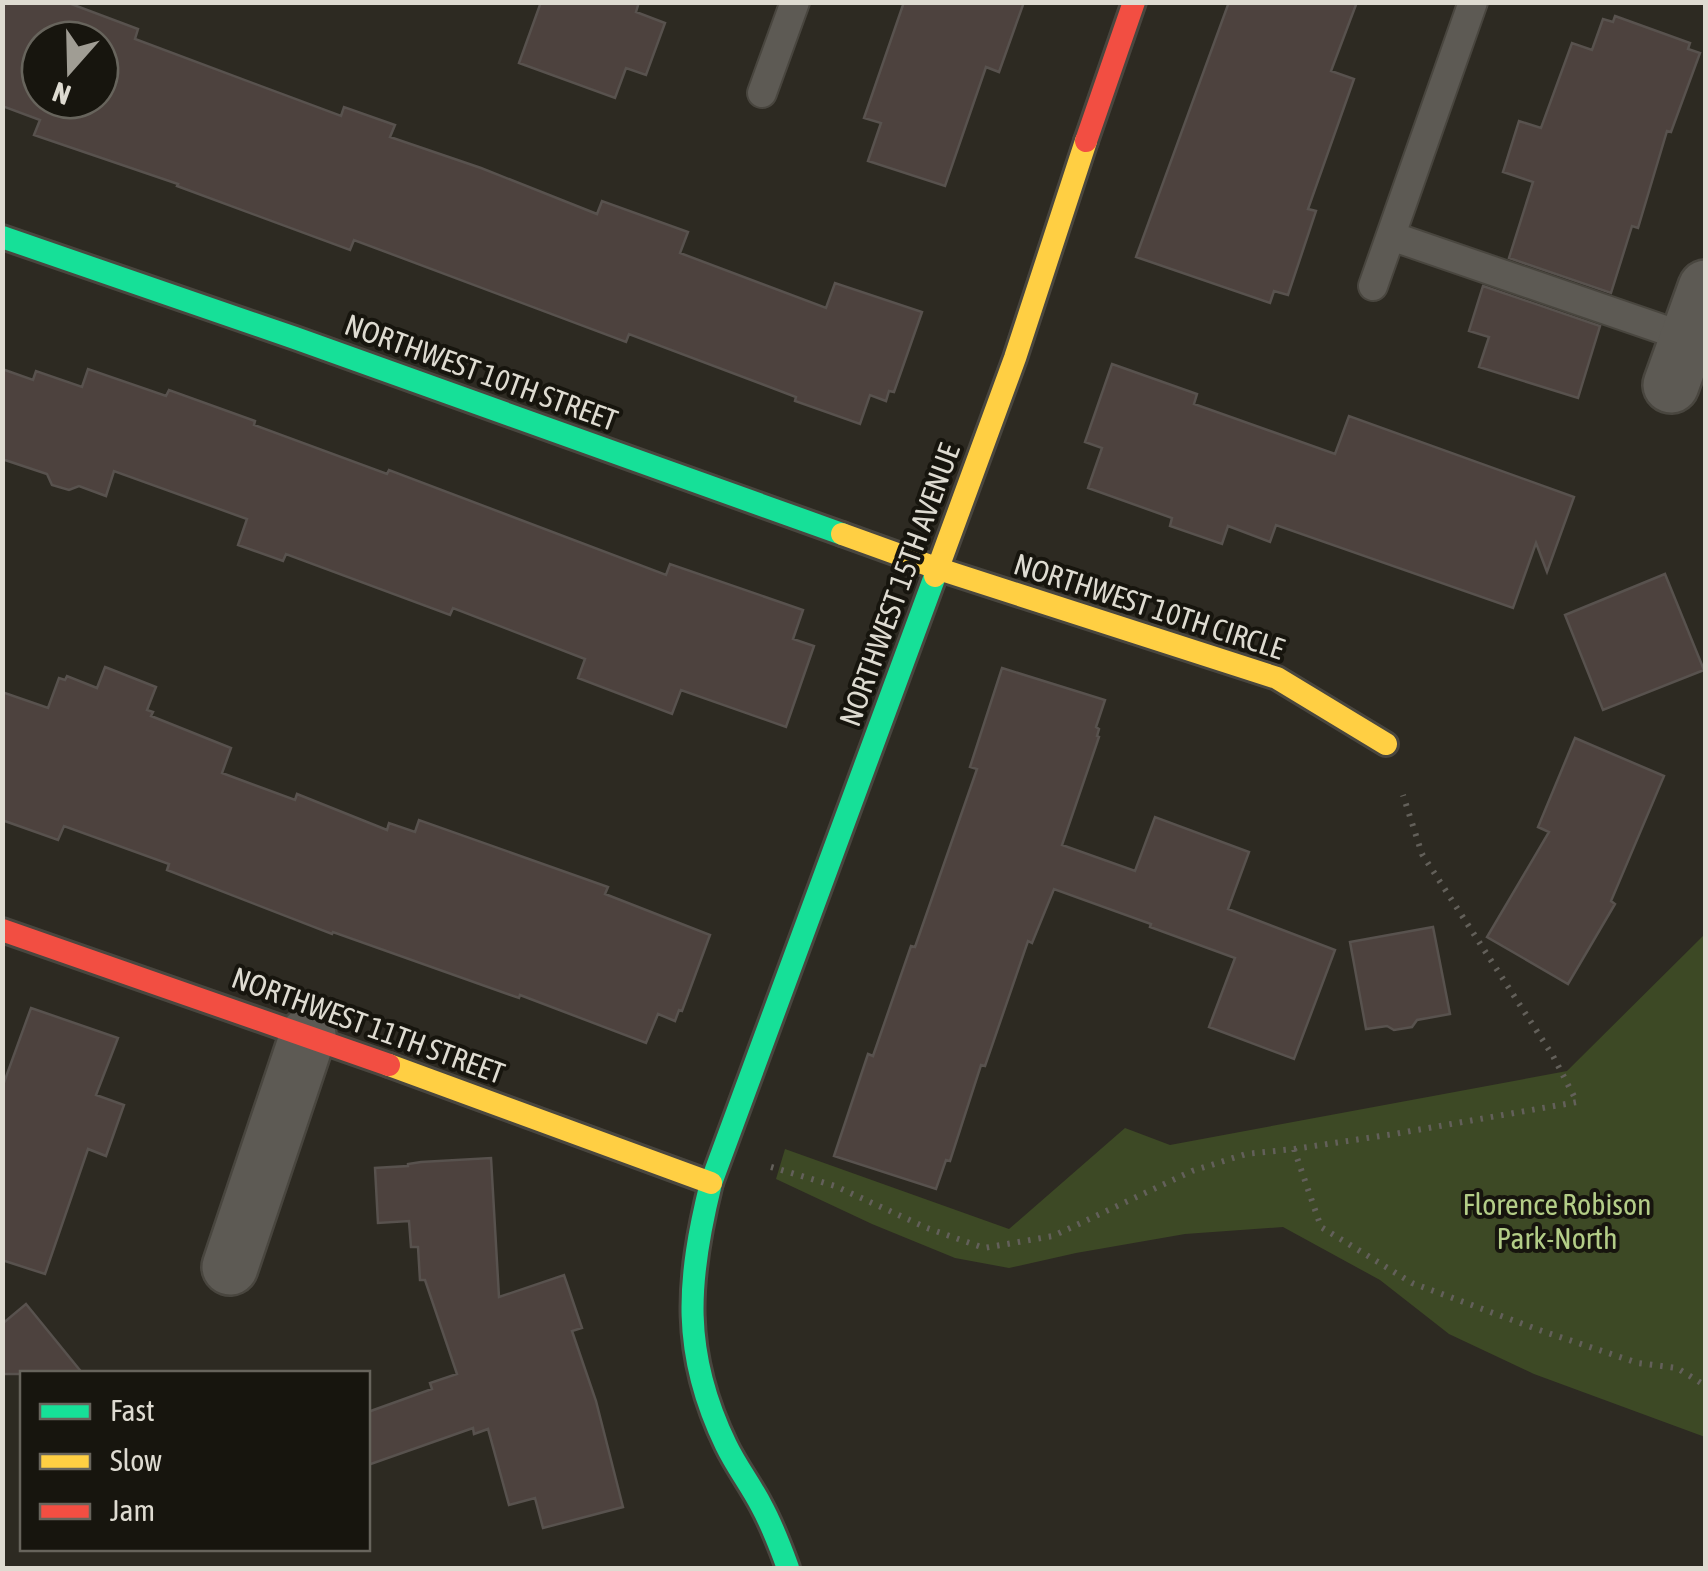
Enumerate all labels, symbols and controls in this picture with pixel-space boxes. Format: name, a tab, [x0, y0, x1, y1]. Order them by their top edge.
north arrow	[20, 20, 120, 120]
text: N	[48, 76, 75, 111]
street label: NORTHWEST 10TH STREET	[340, 307, 622, 437]
street label: NORTHWEST 15TH AVENUE	[832, 439, 966, 730]
street label: NORTHWEST 10TH CIRCLE	[1010, 546, 1289, 666]
street label: NORTHWEST 11TH STREET	[227, 960, 509, 1090]
park label: Florence Robison Park-North	[1462, 1187, 1652, 1255]
legend	[20, 1371, 370, 1551]
text: Fast	[110, 1393, 155, 1427]
text: Slow	[110, 1443, 162, 1477]
text: Jam	[110, 1493, 155, 1527]

